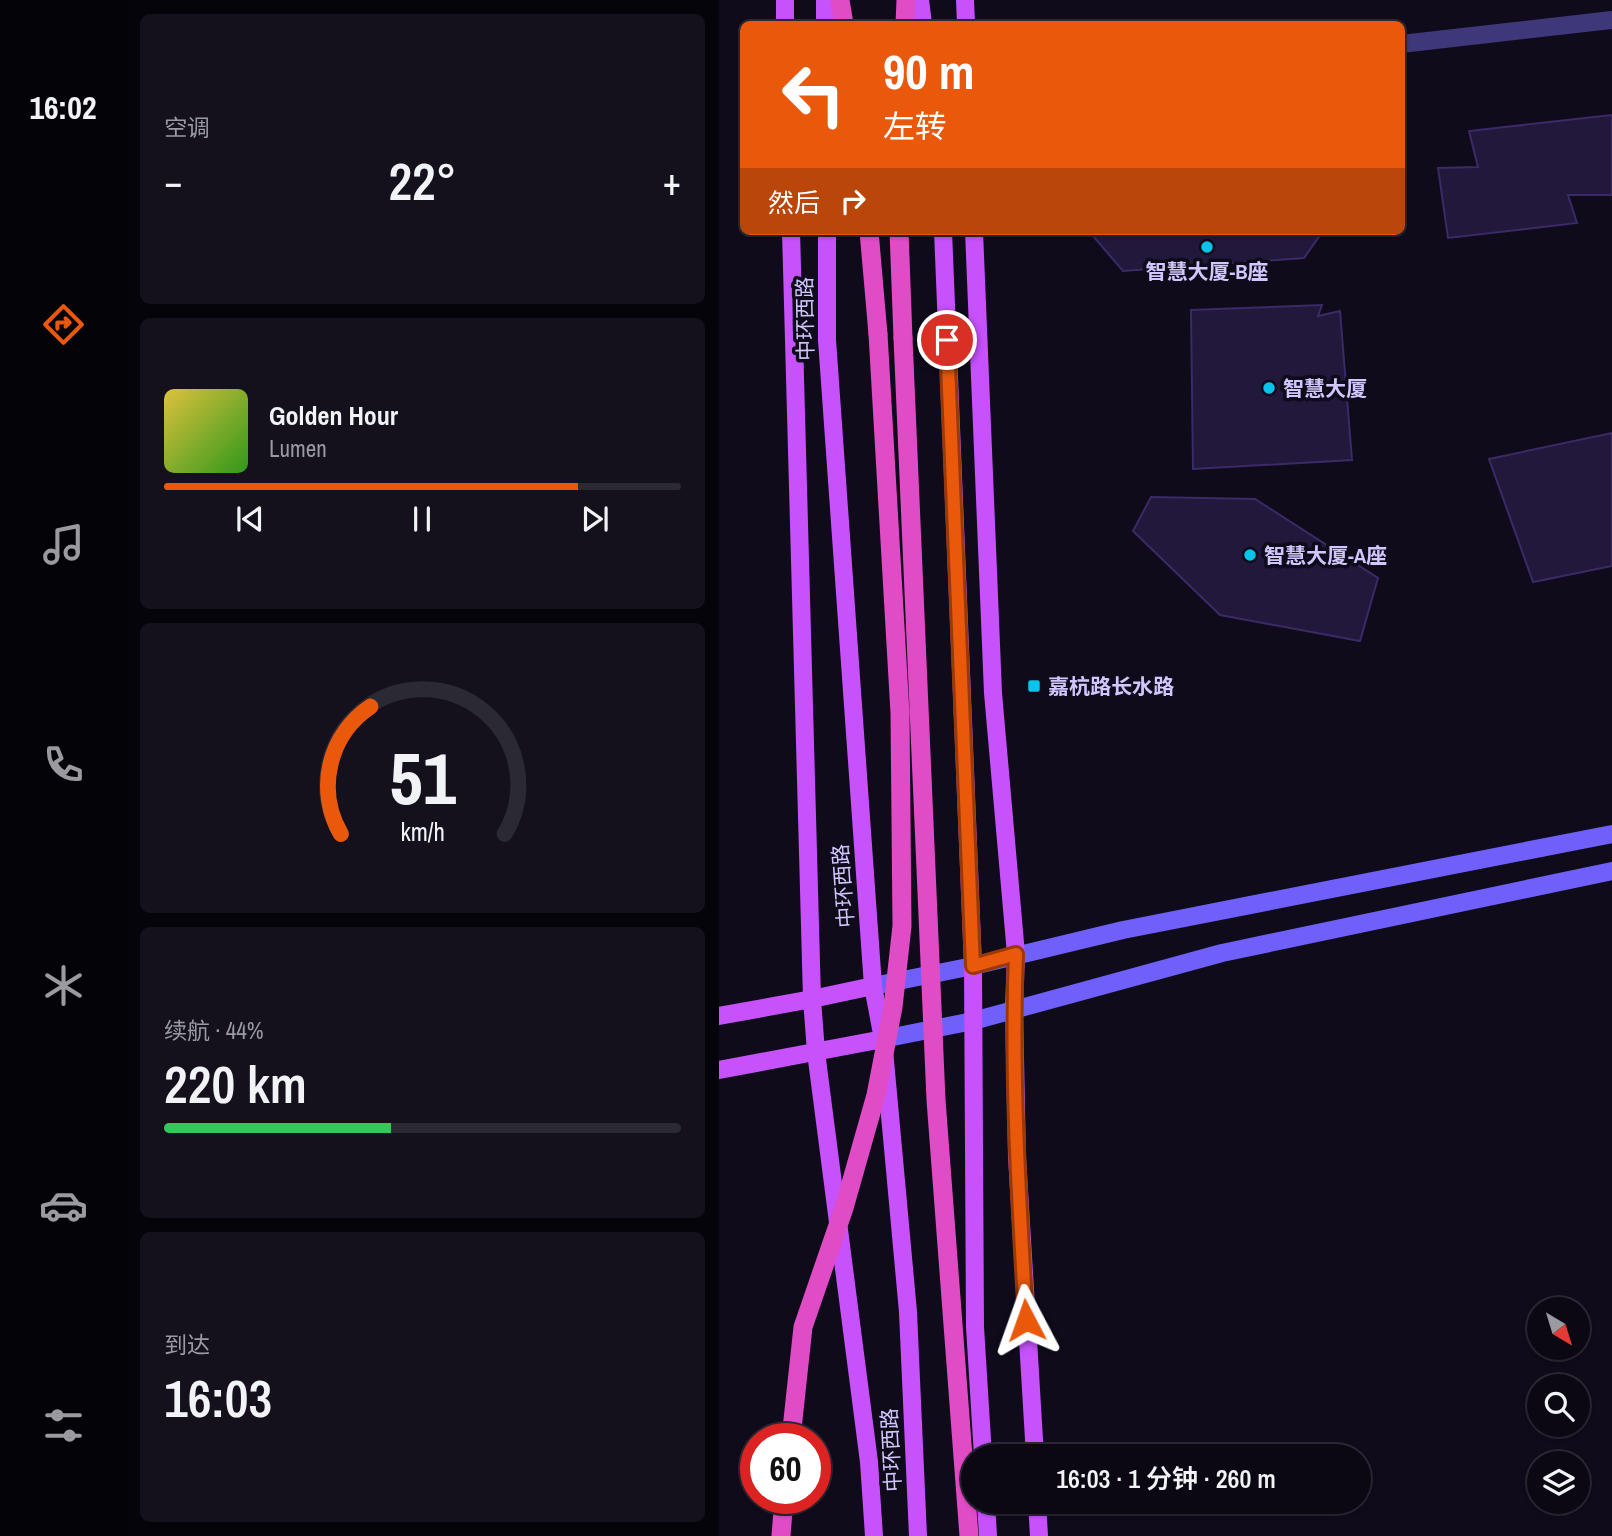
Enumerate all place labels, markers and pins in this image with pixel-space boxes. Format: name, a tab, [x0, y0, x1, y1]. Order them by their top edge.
marker: 智慧大厦-B座	[1199, 239, 1215, 255]
place label: 智慧大厦-B座	[1145, 257, 1269, 286]
pin	[917, 310, 977, 370]
place label: 智慧大厦	[1283, 374, 1367, 403]
marker: 智慧大厦	[1261, 380, 1277, 396]
place label: 智慧大厦-A座	[1264, 541, 1387, 570]
marker: 智慧大厦-A座	[1242, 547, 1258, 563]
place label: 嘉杭路长水路	[1048, 672, 1174, 701]
marker: 嘉杭路长水路	[1026, 678, 1042, 694]

